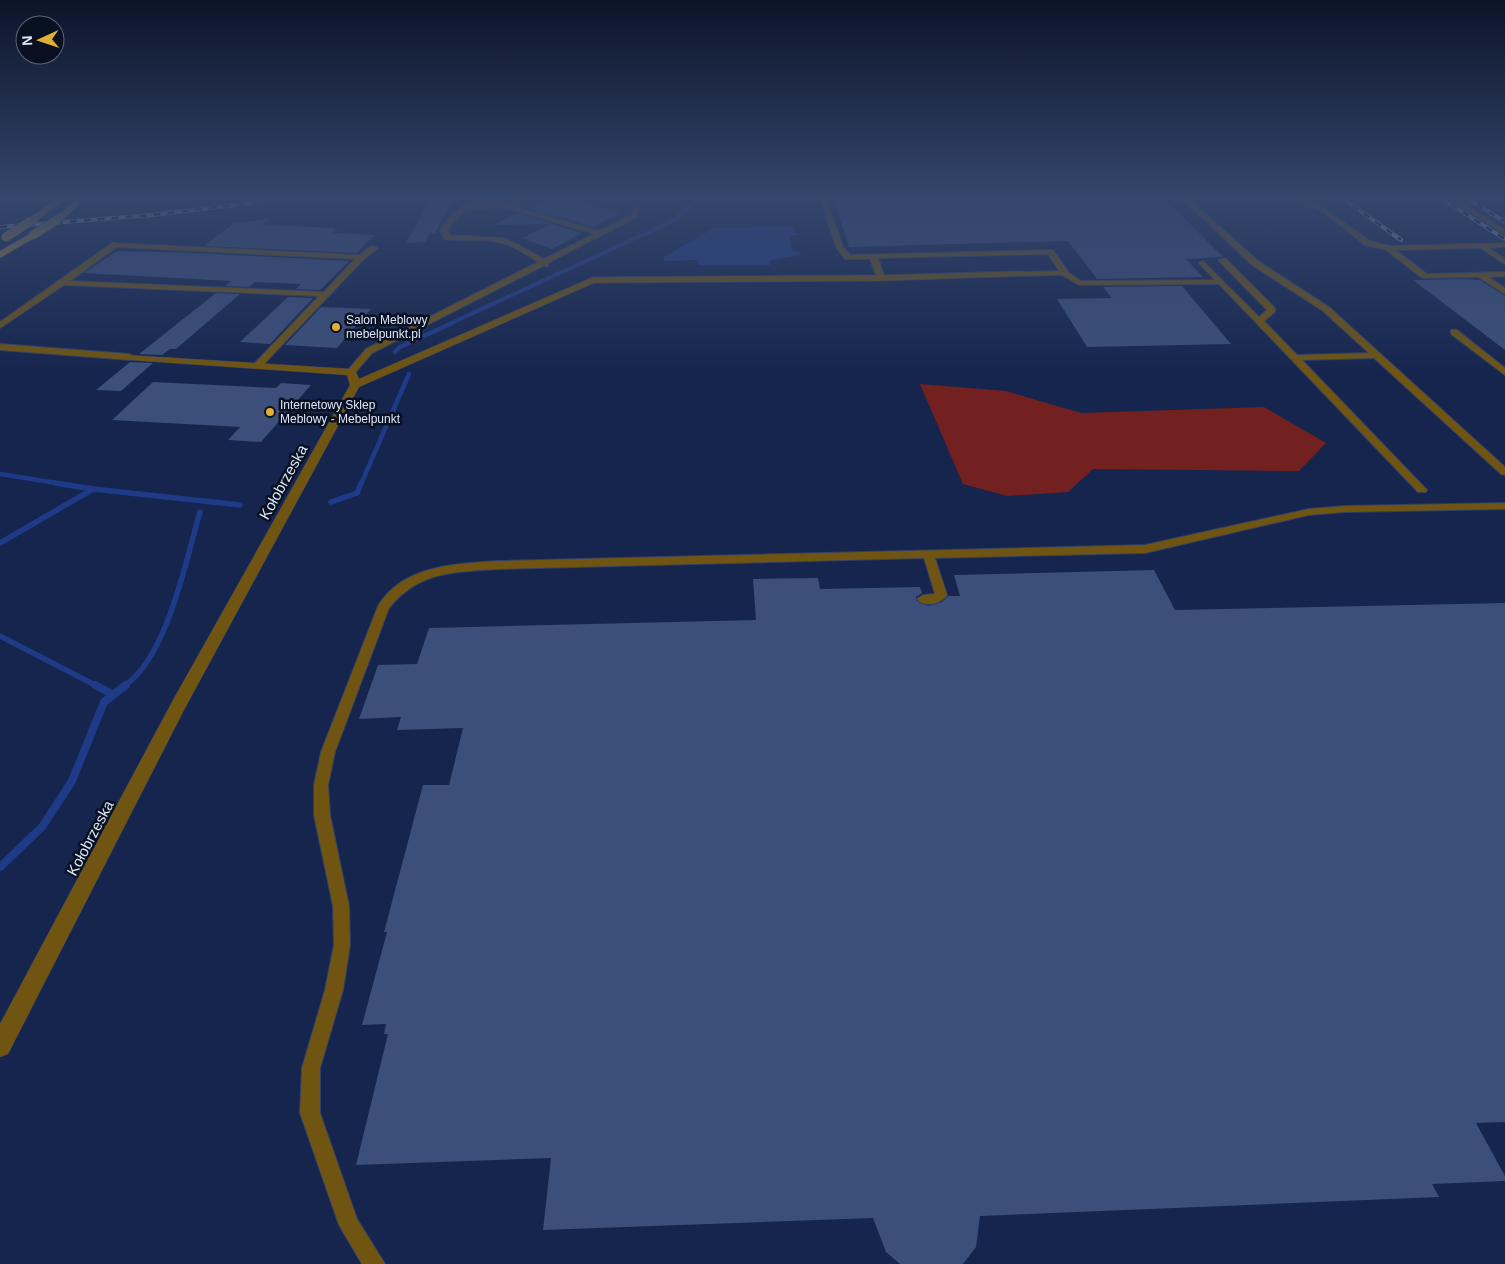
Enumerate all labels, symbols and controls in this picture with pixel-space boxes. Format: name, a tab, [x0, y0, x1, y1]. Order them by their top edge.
north arrow	[15, 15, 65, 65]
text: N	[19, 35, 35, 46]
place label: Salon Meblowy mebelpunkt.pl	[346, 313, 427, 341]
marker: Salon Meblowy mebelpunkt.pl	[330, 321, 342, 333]
place label: Internetowy Sklep Meblowy - Mebelpunkt	[280, 398, 401, 426]
marker: Internetowy Sklep Meblowy - Mebelpunkt	[264, 406, 276, 418]
street label: Kołobrzeska	[256, 441, 311, 522]
street label: Kołobrzeska	[63, 797, 117, 878]

